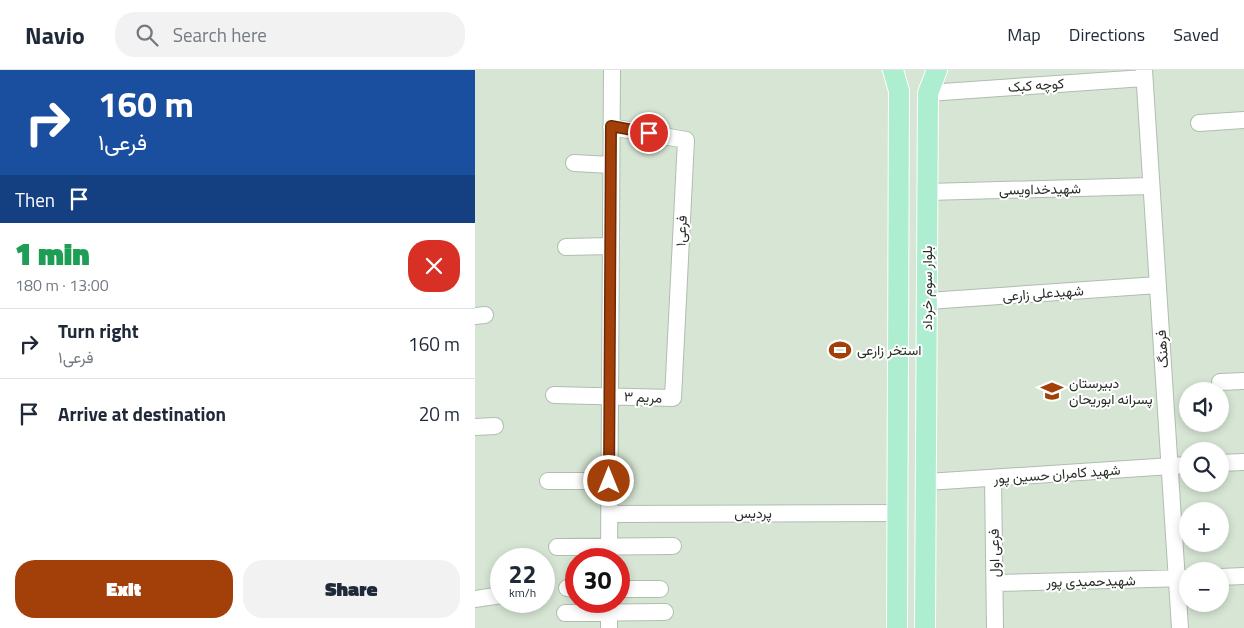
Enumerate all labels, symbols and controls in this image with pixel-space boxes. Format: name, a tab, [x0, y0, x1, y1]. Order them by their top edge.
search box	[115, 12, 465, 57]
text: Navio	[25, 17, 85, 53]
text: Search here	[173, 20, 267, 49]
icon: search	[133, 21, 161, 49]
text: Map	[1007, 21, 1041, 48]
text: Directions	[1069, 21, 1145, 48]
text: Saved	[1173, 21, 1219, 48]
street label: کوچه کبک	[1007, 72, 1065, 97]
text: 160 m	[98, 77, 194, 131]
icon: right	[15, 90, 80, 155]
pin	[628, 112, 670, 154]
icon: arrive	[635, 119, 663, 147]
text: فرعی۱	[98, 125, 147, 159]
street label: شهیدخداویسی	[999, 177, 1081, 200]
text: Then	[15, 185, 55, 214]
icon: arrive	[65, 185, 93, 213]
street label: فرعی۱	[669, 215, 692, 247]
text: 1 min	[15, 231, 90, 277]
button: close	[408, 240, 460, 292]
street label: بلوار سوم خرداد	[916, 246, 937, 330]
text: 180 m · 13:00	[15, 273, 109, 297]
street label: شهیدعلی زارعی	[1002, 279, 1084, 306]
text: Turn right	[58, 316, 139, 345]
text: 160 m	[408, 329, 460, 358]
street label: فرهنگ	[1150, 329, 1173, 369]
icon: right	[15, 330, 43, 358]
sports icon: استخر زارعی	[827, 337, 853, 363]
place label: استخر زارعی	[857, 339, 922, 360]
text: فرعی۱	[58, 345, 94, 369]
place label: دبیرستان پسرانه ابوریحان	[1069, 372, 1153, 409]
school or university icon: دبیرستان پسرانه ابوریحان	[1039, 378, 1065, 404]
map controls	[1179, 382, 1229, 612]
button: sound	[1179, 382, 1229, 432]
street label: مریم ۳	[623, 385, 663, 408]
text: Arrive at destination	[58, 399, 226, 428]
text: 20 m	[419, 399, 460, 428]
icon: arrive	[15, 400, 43, 428]
button: search	[1179, 442, 1229, 492]
position arrow	[582, 454, 634, 506]
street label: شهید کامران حسین پور	[992, 459, 1121, 488]
street label: پردیس	[734, 502, 772, 523]
button: +	[1179, 502, 1229, 552]
street label: فرعی اول	[983, 529, 1004, 577]
speed limit sign: 30	[565, 548, 630, 613]
text: 22	[508, 555, 537, 593]
button: Exit	[15, 560, 233, 618]
button: Share	[243, 560, 460, 618]
button: −	[1179, 562, 1229, 612]
street label: شهیدحمیدی پور	[1045, 569, 1136, 592]
text: km/h	[509, 583, 536, 602]

